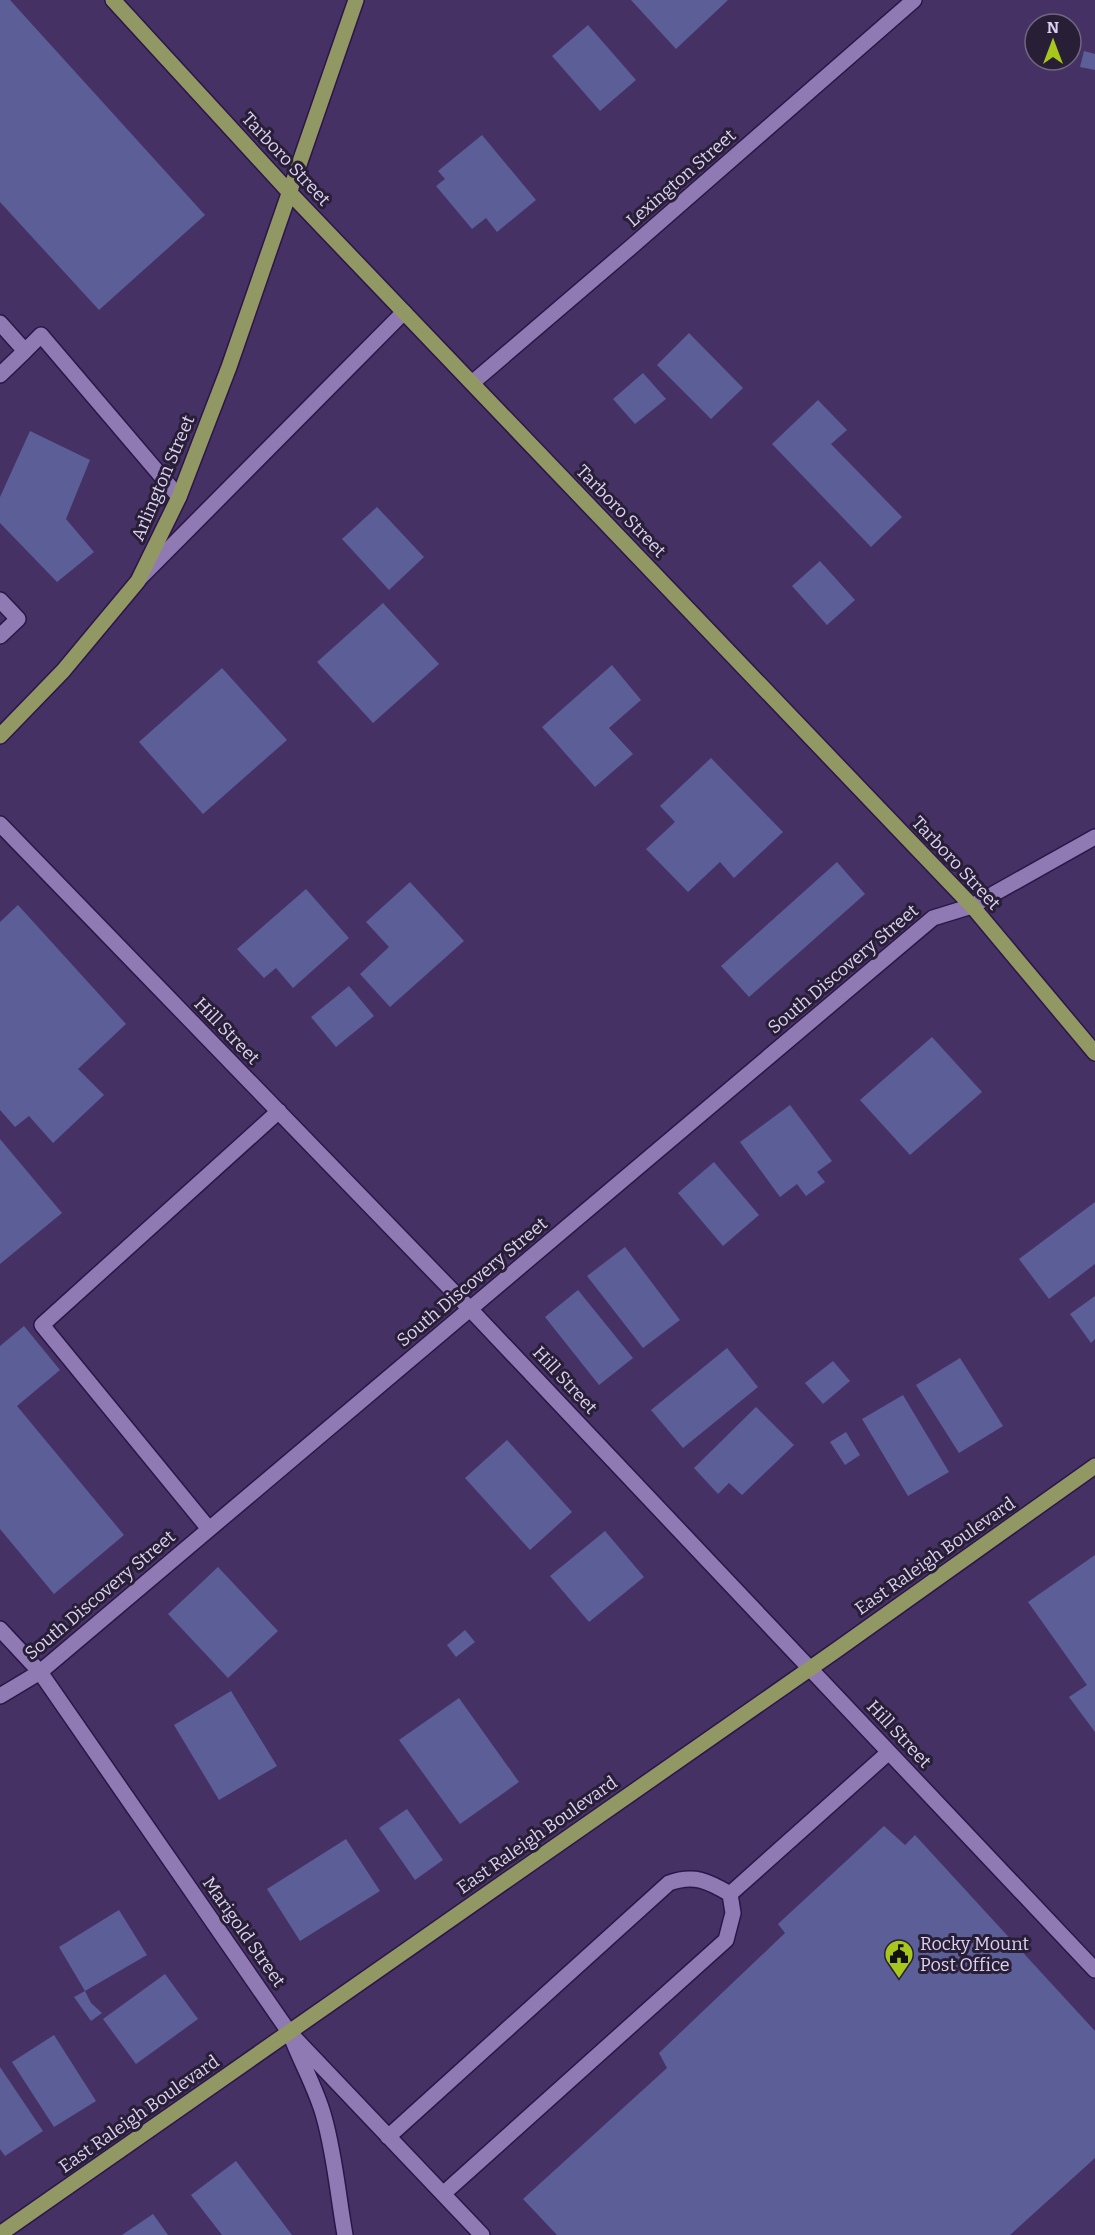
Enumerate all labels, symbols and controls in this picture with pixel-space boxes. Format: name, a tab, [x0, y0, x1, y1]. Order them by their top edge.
north arrow	[1023, 12, 1083, 72]
text: N	[1047, 18, 1059, 37]
street label: Tarboro Street	[237, 108, 335, 211]
street label: Lexington Street	[622, 124, 741, 231]
street label: Arlington Street	[127, 411, 200, 544]
street label: Tarboro Street	[571, 460, 671, 562]
street label: Tarboro Street	[907, 812, 1005, 915]
street label: South Discovery Street	[763, 899, 923, 1038]
street label: Hill Street	[190, 993, 265, 1069]
street label: South Discovery Street	[392, 1212, 552, 1351]
street label: Hill Street	[528, 1342, 602, 1419]
street label: East Raleigh Boulevard	[851, 1492, 1020, 1620]
street label: South Discovery Street	[20, 1525, 180, 1664]
street label: Hill Street	[862, 1696, 936, 1773]
street label: East Raleigh Boulevard	[453, 1771, 622, 1899]
street label: Marigold Street	[198, 1873, 290, 1992]
place label: Rocky Mount Post Office	[920, 1933, 1030, 1976]
public building icon: Rocky Mount Post Office	[883, 1938, 915, 1980]
street label: East Raleigh Boulevard	[55, 2050, 224, 2178]

